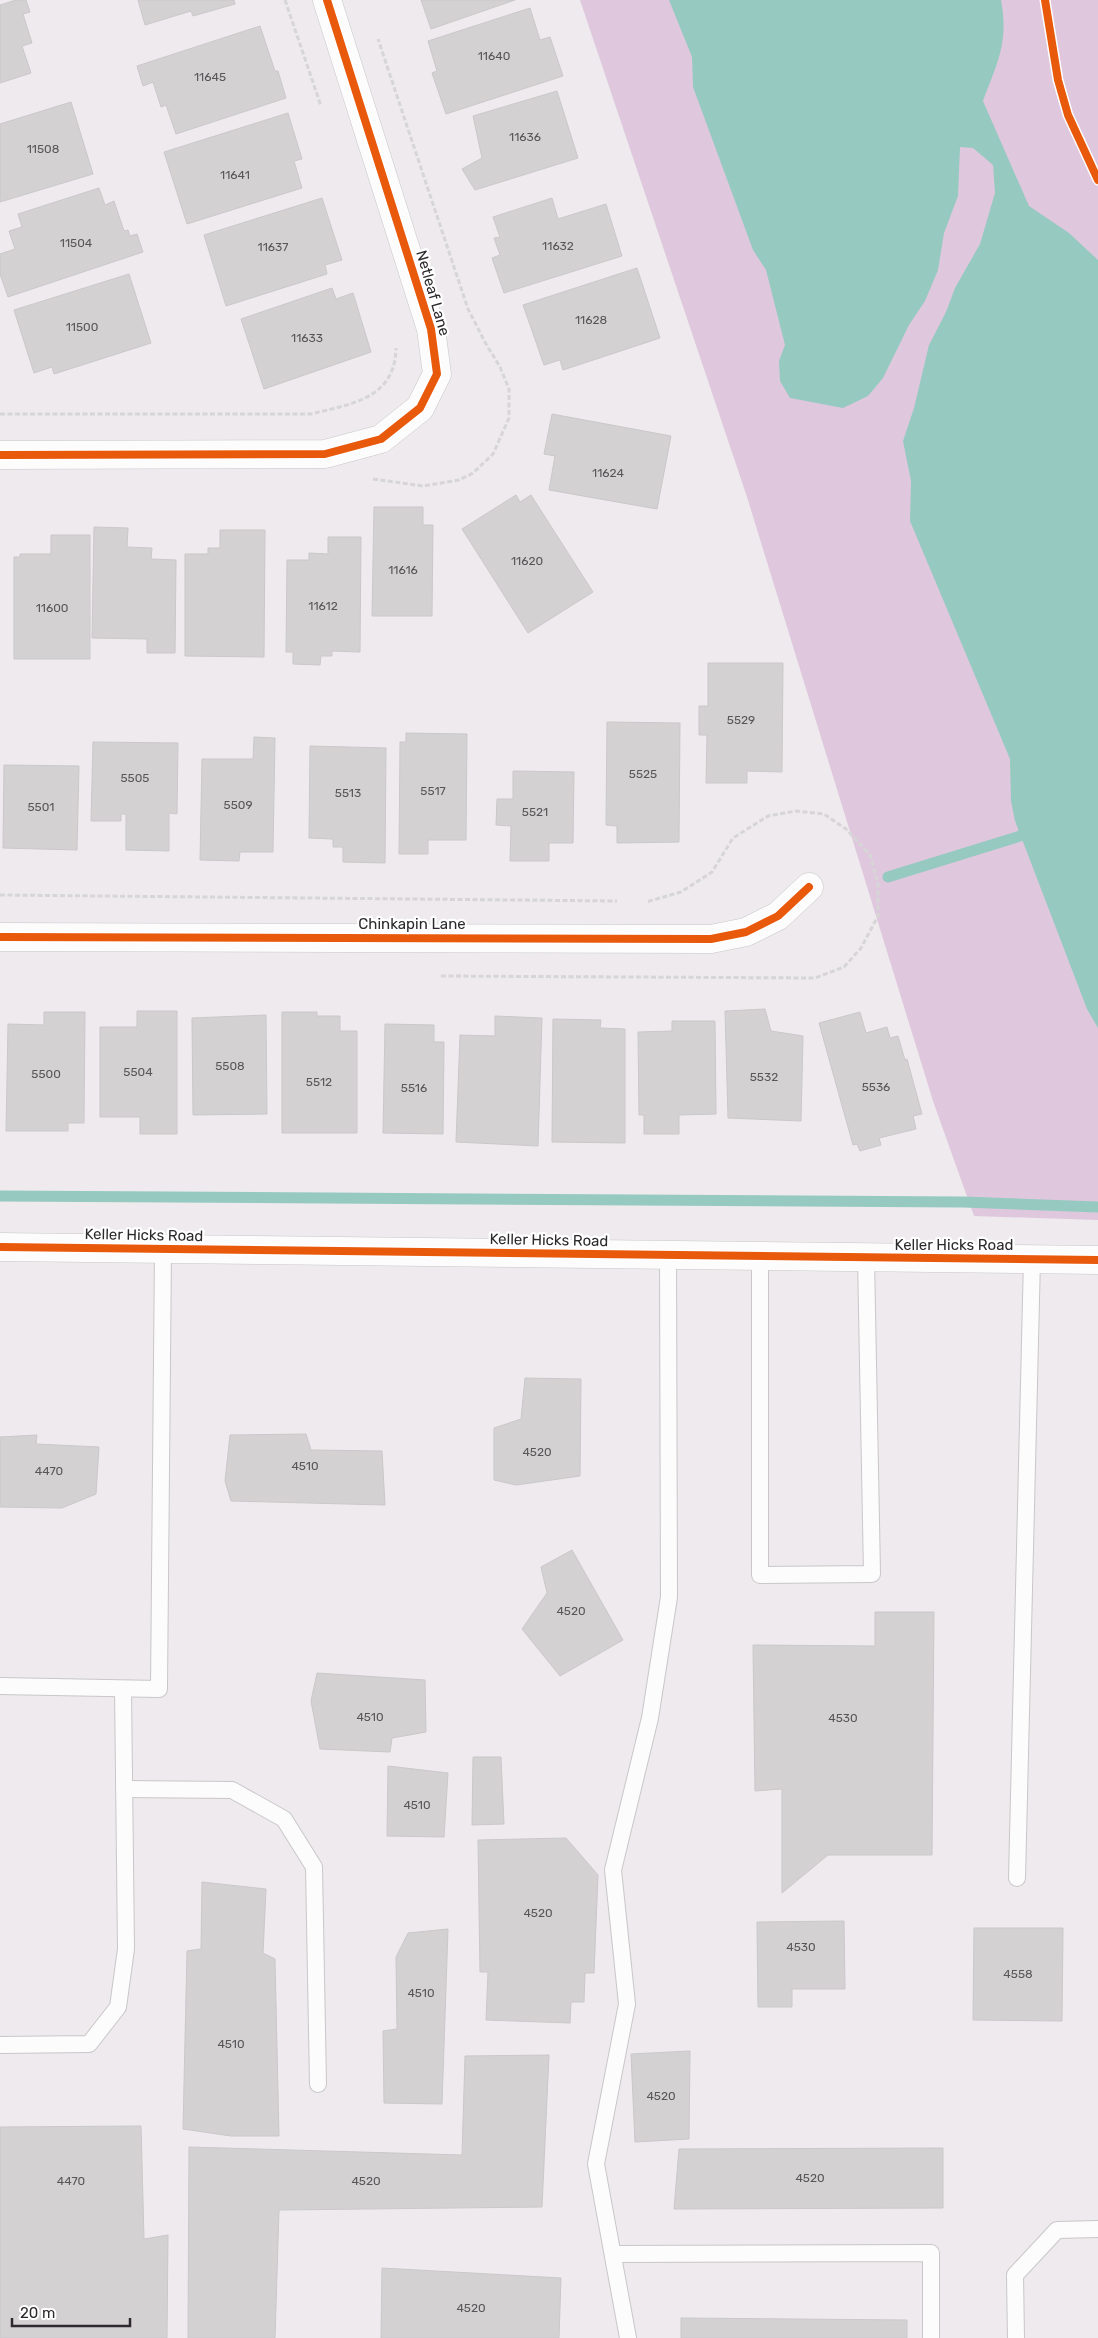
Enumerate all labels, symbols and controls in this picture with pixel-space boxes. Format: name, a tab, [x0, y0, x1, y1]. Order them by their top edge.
house number: 11640	[478, 49, 510, 63]
house number: 11645	[194, 70, 226, 84]
house number: 11636	[509, 130, 541, 144]
house number: 11508	[27, 142, 59, 156]
house number: 11641	[220, 168, 250, 182]
house number: 11504	[60, 236, 93, 250]
house number: 11632	[542, 239, 574, 253]
house number: 11637	[258, 240, 288, 254]
street label: Netleaf Lane	[412, 248, 454, 338]
house number: 11628	[575, 313, 607, 327]
house number: 11500	[66, 320, 98, 334]
house number: 11633	[291, 331, 323, 345]
house number: 11624	[592, 466, 624, 480]
house number: 11620	[511, 554, 543, 568]
house number: 11616	[388, 563, 418, 577]
house number: 11612	[308, 599, 338, 613]
house number: 11600	[36, 601, 68, 615]
house number: 5529	[727, 713, 755, 727]
house number: 5525	[629, 767, 657, 781]
house number: 5505	[120, 771, 150, 785]
house number: 5517	[420, 784, 446, 798]
house number: 5513	[335, 786, 361, 800]
house number: 5509	[224, 798, 253, 812]
house number: 5501	[27, 800, 55, 814]
house number: 5521	[522, 805, 548, 819]
street label: Chinkapin Lane	[358, 915, 466, 933]
house number: 5508	[215, 1059, 245, 1073]
house number: 5504	[123, 1065, 153, 1079]
house number: 5500	[31, 1067, 61, 1081]
house number: 5532	[750, 1070, 778, 1084]
house number: 5512	[306, 1075, 332, 1089]
house number: 5536	[862, 1080, 890, 1094]
house number: 5516	[401, 1081, 427, 1095]
street label: Keller Hicks Road	[84, 1225, 204, 1245]
street label: Keller Hicks Road	[489, 1230, 609, 1250]
street label: Keller Hicks Road	[895, 1236, 1013, 1254]
house number: 4520	[522, 1445, 552, 1459]
house number: 4510	[291, 1459, 319, 1473]
house number: 4470	[35, 1464, 63, 1478]
house number: 4520	[556, 1604, 586, 1618]
house number: 4510	[356, 1710, 384, 1724]
house number: 4530	[828, 1711, 858, 1725]
house number: 4510	[403, 1798, 431, 1812]
house number: 4520	[523, 1906, 553, 1920]
house number: 4530	[786, 1940, 816, 1954]
house number: 4558	[1003, 1967, 1033, 1981]
house number: 4510	[407, 1986, 435, 2000]
house number: 4510	[217, 2037, 245, 2051]
house number: 4520	[646, 2089, 676, 2103]
house number: 4520	[795, 2171, 825, 2185]
house number: 4470	[57, 2174, 85, 2188]
house number: 4520	[351, 2174, 381, 2188]
scale bar	[12, 2296, 130, 2328]
house number: 4520	[456, 2301, 486, 2315]
text: 20 m	[20, 2304, 55, 2322]

